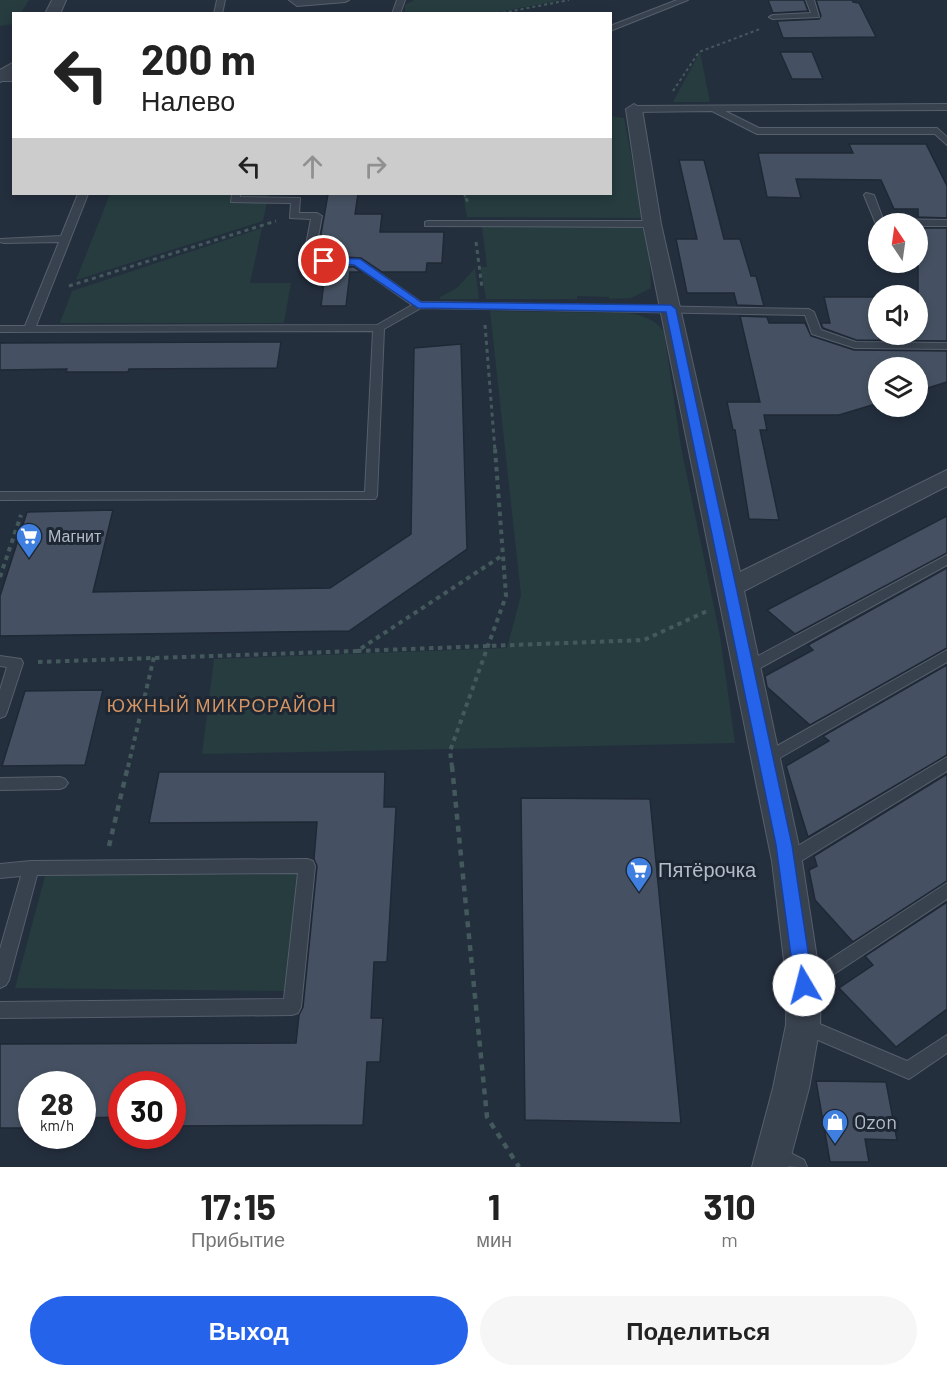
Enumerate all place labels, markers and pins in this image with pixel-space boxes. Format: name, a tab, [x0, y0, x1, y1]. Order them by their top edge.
pin	[298, 235, 349, 286]
supermarket icon: Магнит	[14, 521, 44, 559]
place label: Магнит	[48, 526, 102, 545]
supermarket icon: Пятёрочка	[624, 855, 654, 893]
place label: Пятёрочка	[658, 857, 757, 881]
shop icon: Ozon	[820, 1107, 850, 1145]
place label: Ozon	[854, 1109, 897, 1133]

